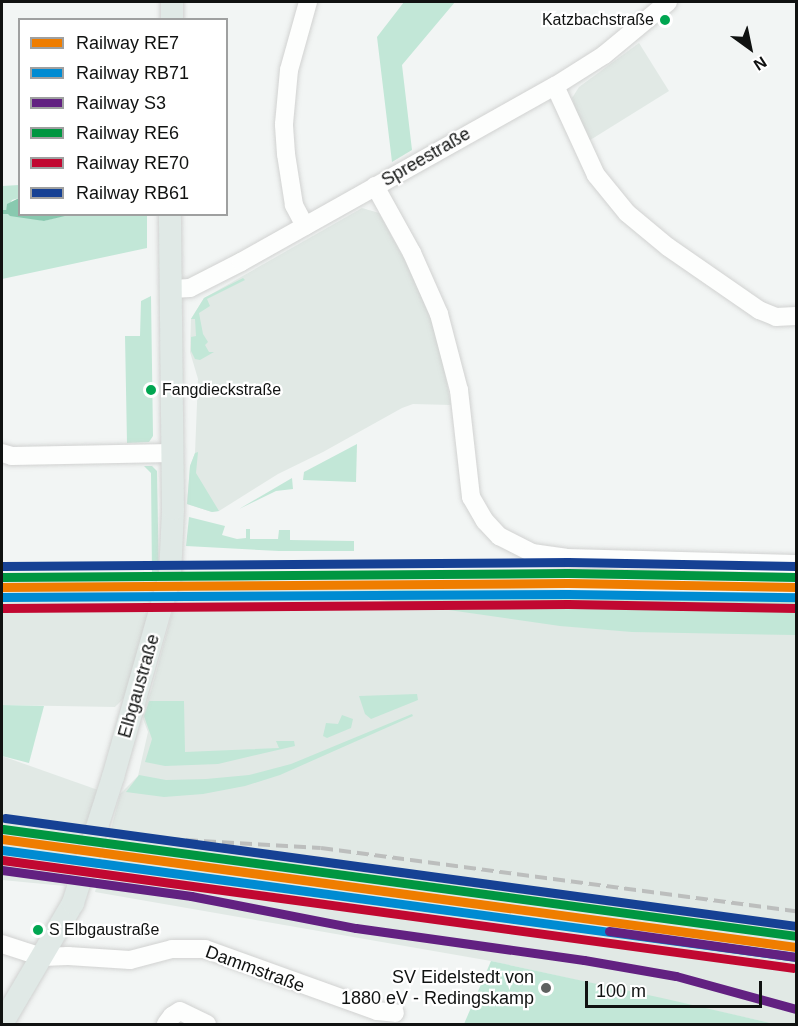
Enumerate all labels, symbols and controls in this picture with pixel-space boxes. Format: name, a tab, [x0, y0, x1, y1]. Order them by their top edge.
place label: Katzbachstraße	[542, 10, 654, 30]
marker: Katzbachstraße	[659, 14, 671, 26]
legend	[18, 18, 228, 216]
north arrow	[720, 18, 780, 78]
text: Railway RE7	[76, 33, 179, 53]
text: N	[751, 53, 770, 74]
text: Railway RB71	[76, 63, 189, 83]
text: Railway S3	[76, 93, 166, 113]
text: Railway RE6	[76, 123, 179, 143]
street label: Spreestraße	[378, 123, 474, 191]
text: Railway RE70	[76, 153, 189, 173]
text: Railway RB61	[76, 183, 189, 203]
place label: Fangdieckstraße	[162, 380, 281, 400]
marker: Fangdieckstraße	[145, 384, 157, 396]
street label: Elbgaustraße	[114, 632, 164, 740]
place label: S Elbgaustraße	[49, 920, 159, 940]
marker: S Elbgaustraße	[32, 924, 44, 936]
street label: Dammstraße	[202, 941, 308, 997]
place label: SV Eidelstedt von 1880 eV - Redingskamp	[341, 967, 534, 1010]
scale bar	[588, 969, 765, 1007]
marker: SV Eidelstedt von 1880 eV - Redingskamp	[539, 981, 553, 995]
text: 100 m	[596, 981, 646, 1001]

